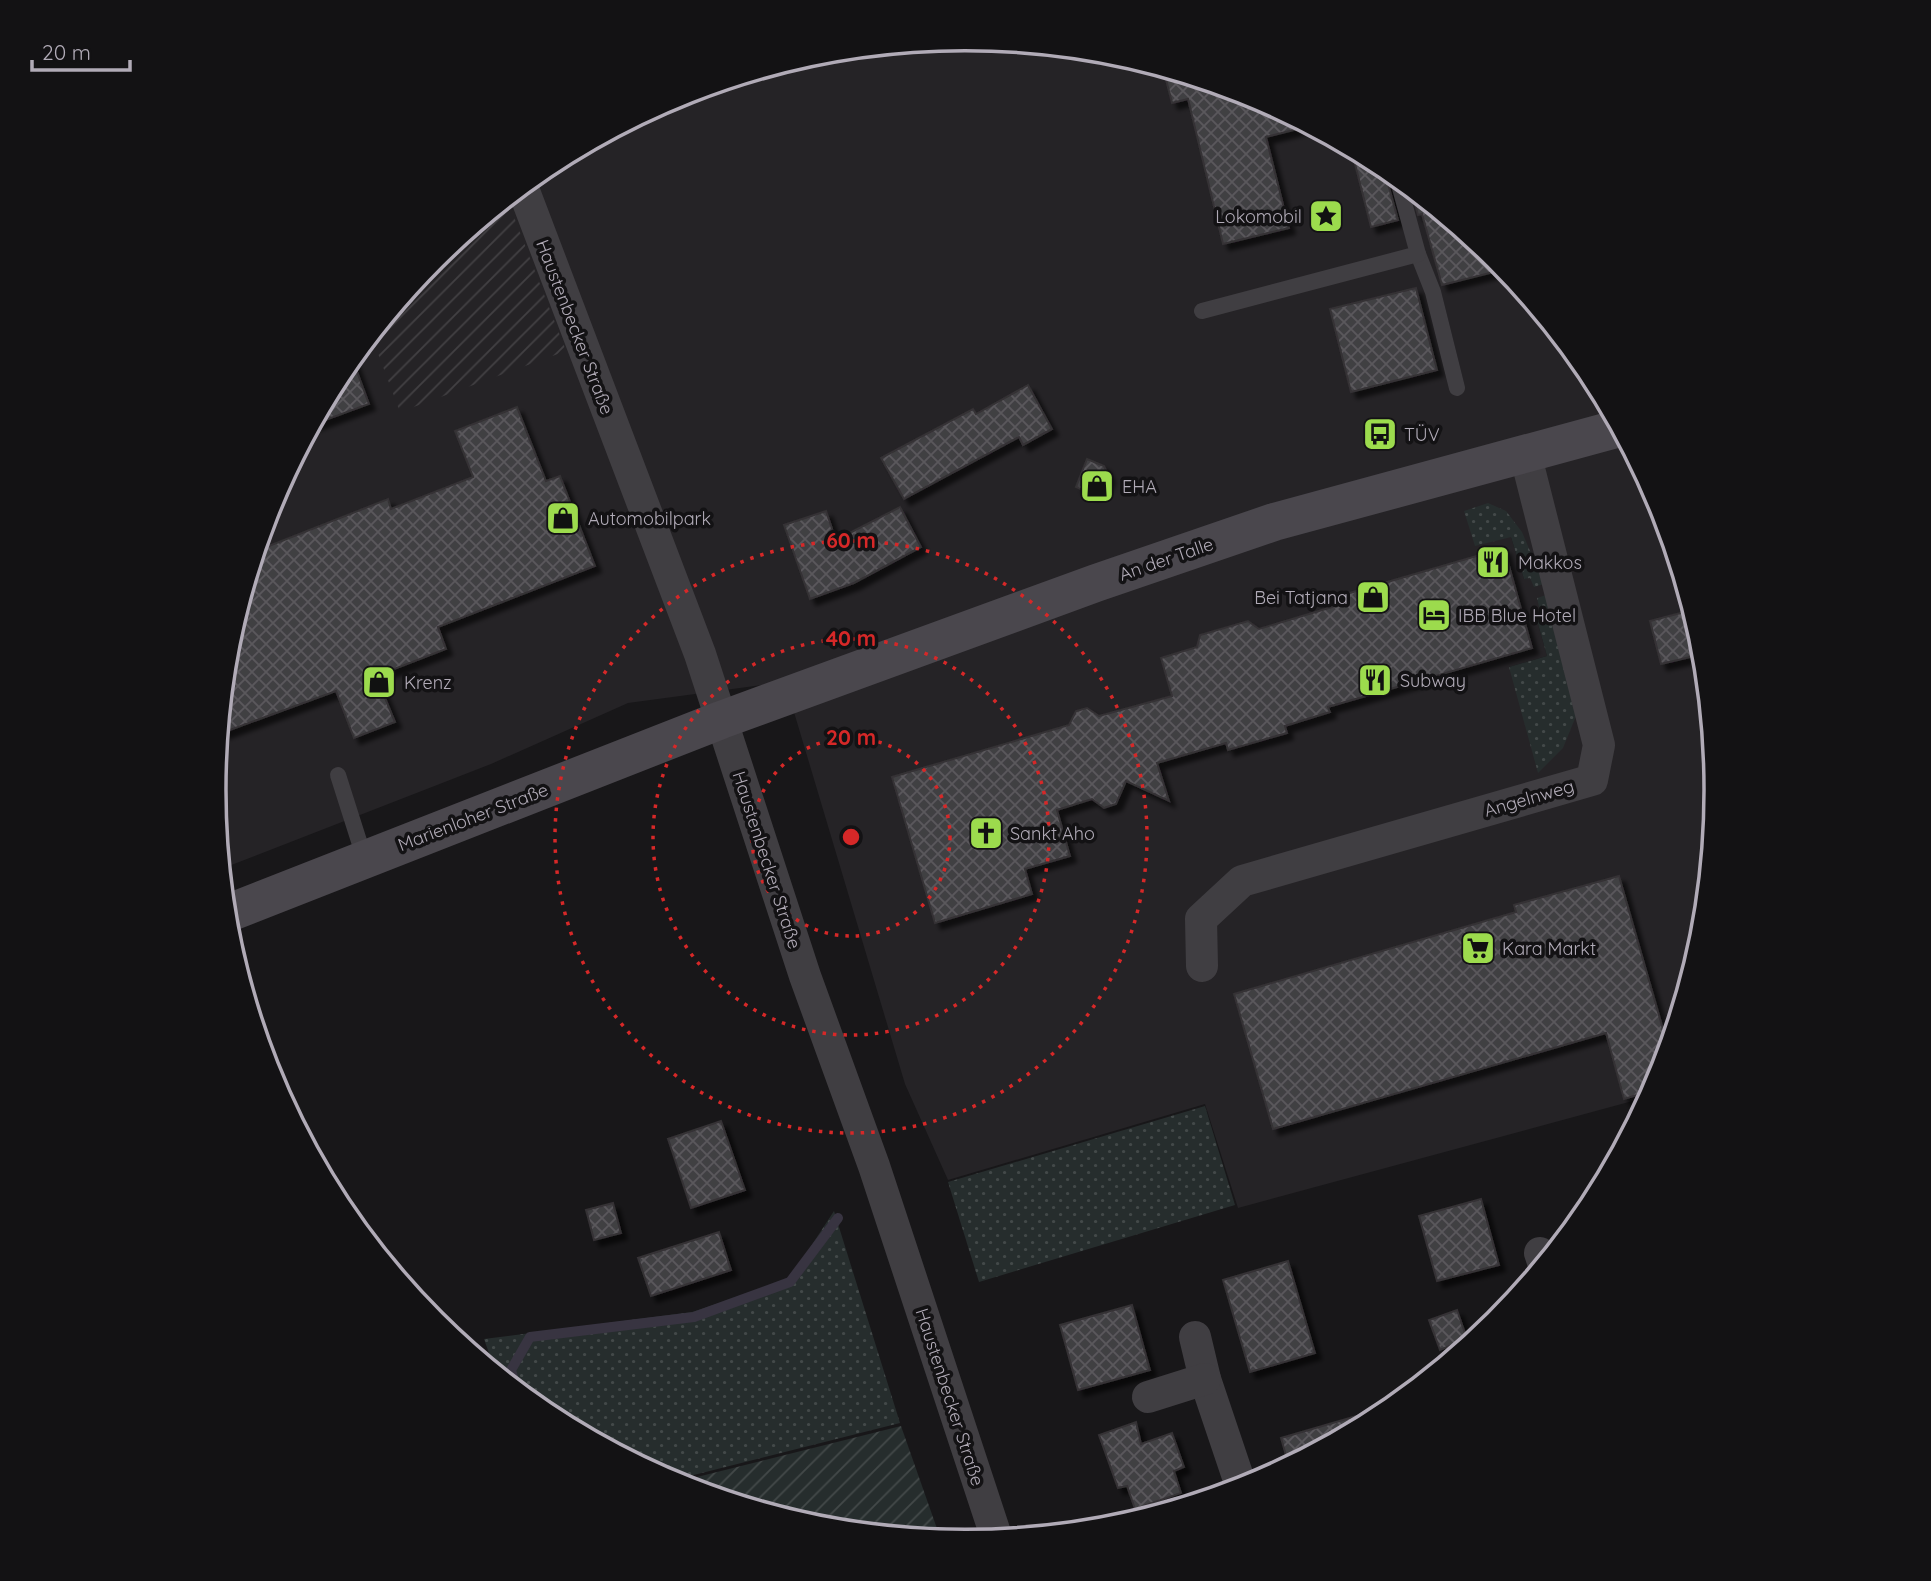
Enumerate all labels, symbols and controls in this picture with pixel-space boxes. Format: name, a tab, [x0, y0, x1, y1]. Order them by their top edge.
scale bar	[32, 28, 130, 72]
text: 20 m	[42, 39, 91, 65]
place icon: Lokomobil	[1307, 197, 1345, 235]
place label: Lokomobil	[1215, 205, 1302, 228]
street label: Haustenbecker Straße	[531, 236, 619, 418]
bus stop icon: TÜV	[1361, 415, 1399, 453]
place label: TÜV	[1404, 423, 1440, 446]
shop icon: EHA	[1078, 467, 1116, 505]
place label: EHA	[1122, 475, 1157, 498]
shop icon: Automobilpark	[544, 499, 582, 537]
place label: Automobilpark	[588, 507, 711, 530]
text: 60 m	[826, 527, 876, 553]
street label: An der Talle	[1116, 532, 1216, 586]
restaurant icon: Makkos	[1474, 543, 1512, 581]
place label: Makkos	[1518, 551, 1582, 574]
shop icon: Bei Tatjana	[1354, 578, 1392, 616]
place label: Bei Tatjana	[1254, 586, 1348, 609]
hotel icon: IBB Blue Hotel	[1415, 596, 1453, 634]
place label: IBB Blue Hotel	[1458, 604, 1576, 627]
text: 40 m	[826, 625, 876, 651]
restaurant icon: Subway	[1356, 661, 1394, 699]
shop icon: Krenz	[360, 663, 398, 701]
place label: Subway	[1400, 669, 1466, 692]
place label: Krenz	[404, 671, 452, 694]
text: 20 m	[826, 724, 876, 750]
street label: Haustenbecker Straße	[727, 768, 807, 952]
street label: Angelnweg	[1481, 774, 1577, 822]
street label: Marienloher Straße	[395, 778, 551, 856]
church icon: Sankt Aho	[967, 814, 1005, 852]
place label: Sankt Aho	[1010, 822, 1095, 845]
centre of rings	[839, 825, 863, 849]
supermarket icon: Kara Markt	[1459, 929, 1497, 967]
place label: Kara Markt	[1502, 937, 1596, 960]
street label: Haustenbecker Straße	[910, 1305, 990, 1489]

